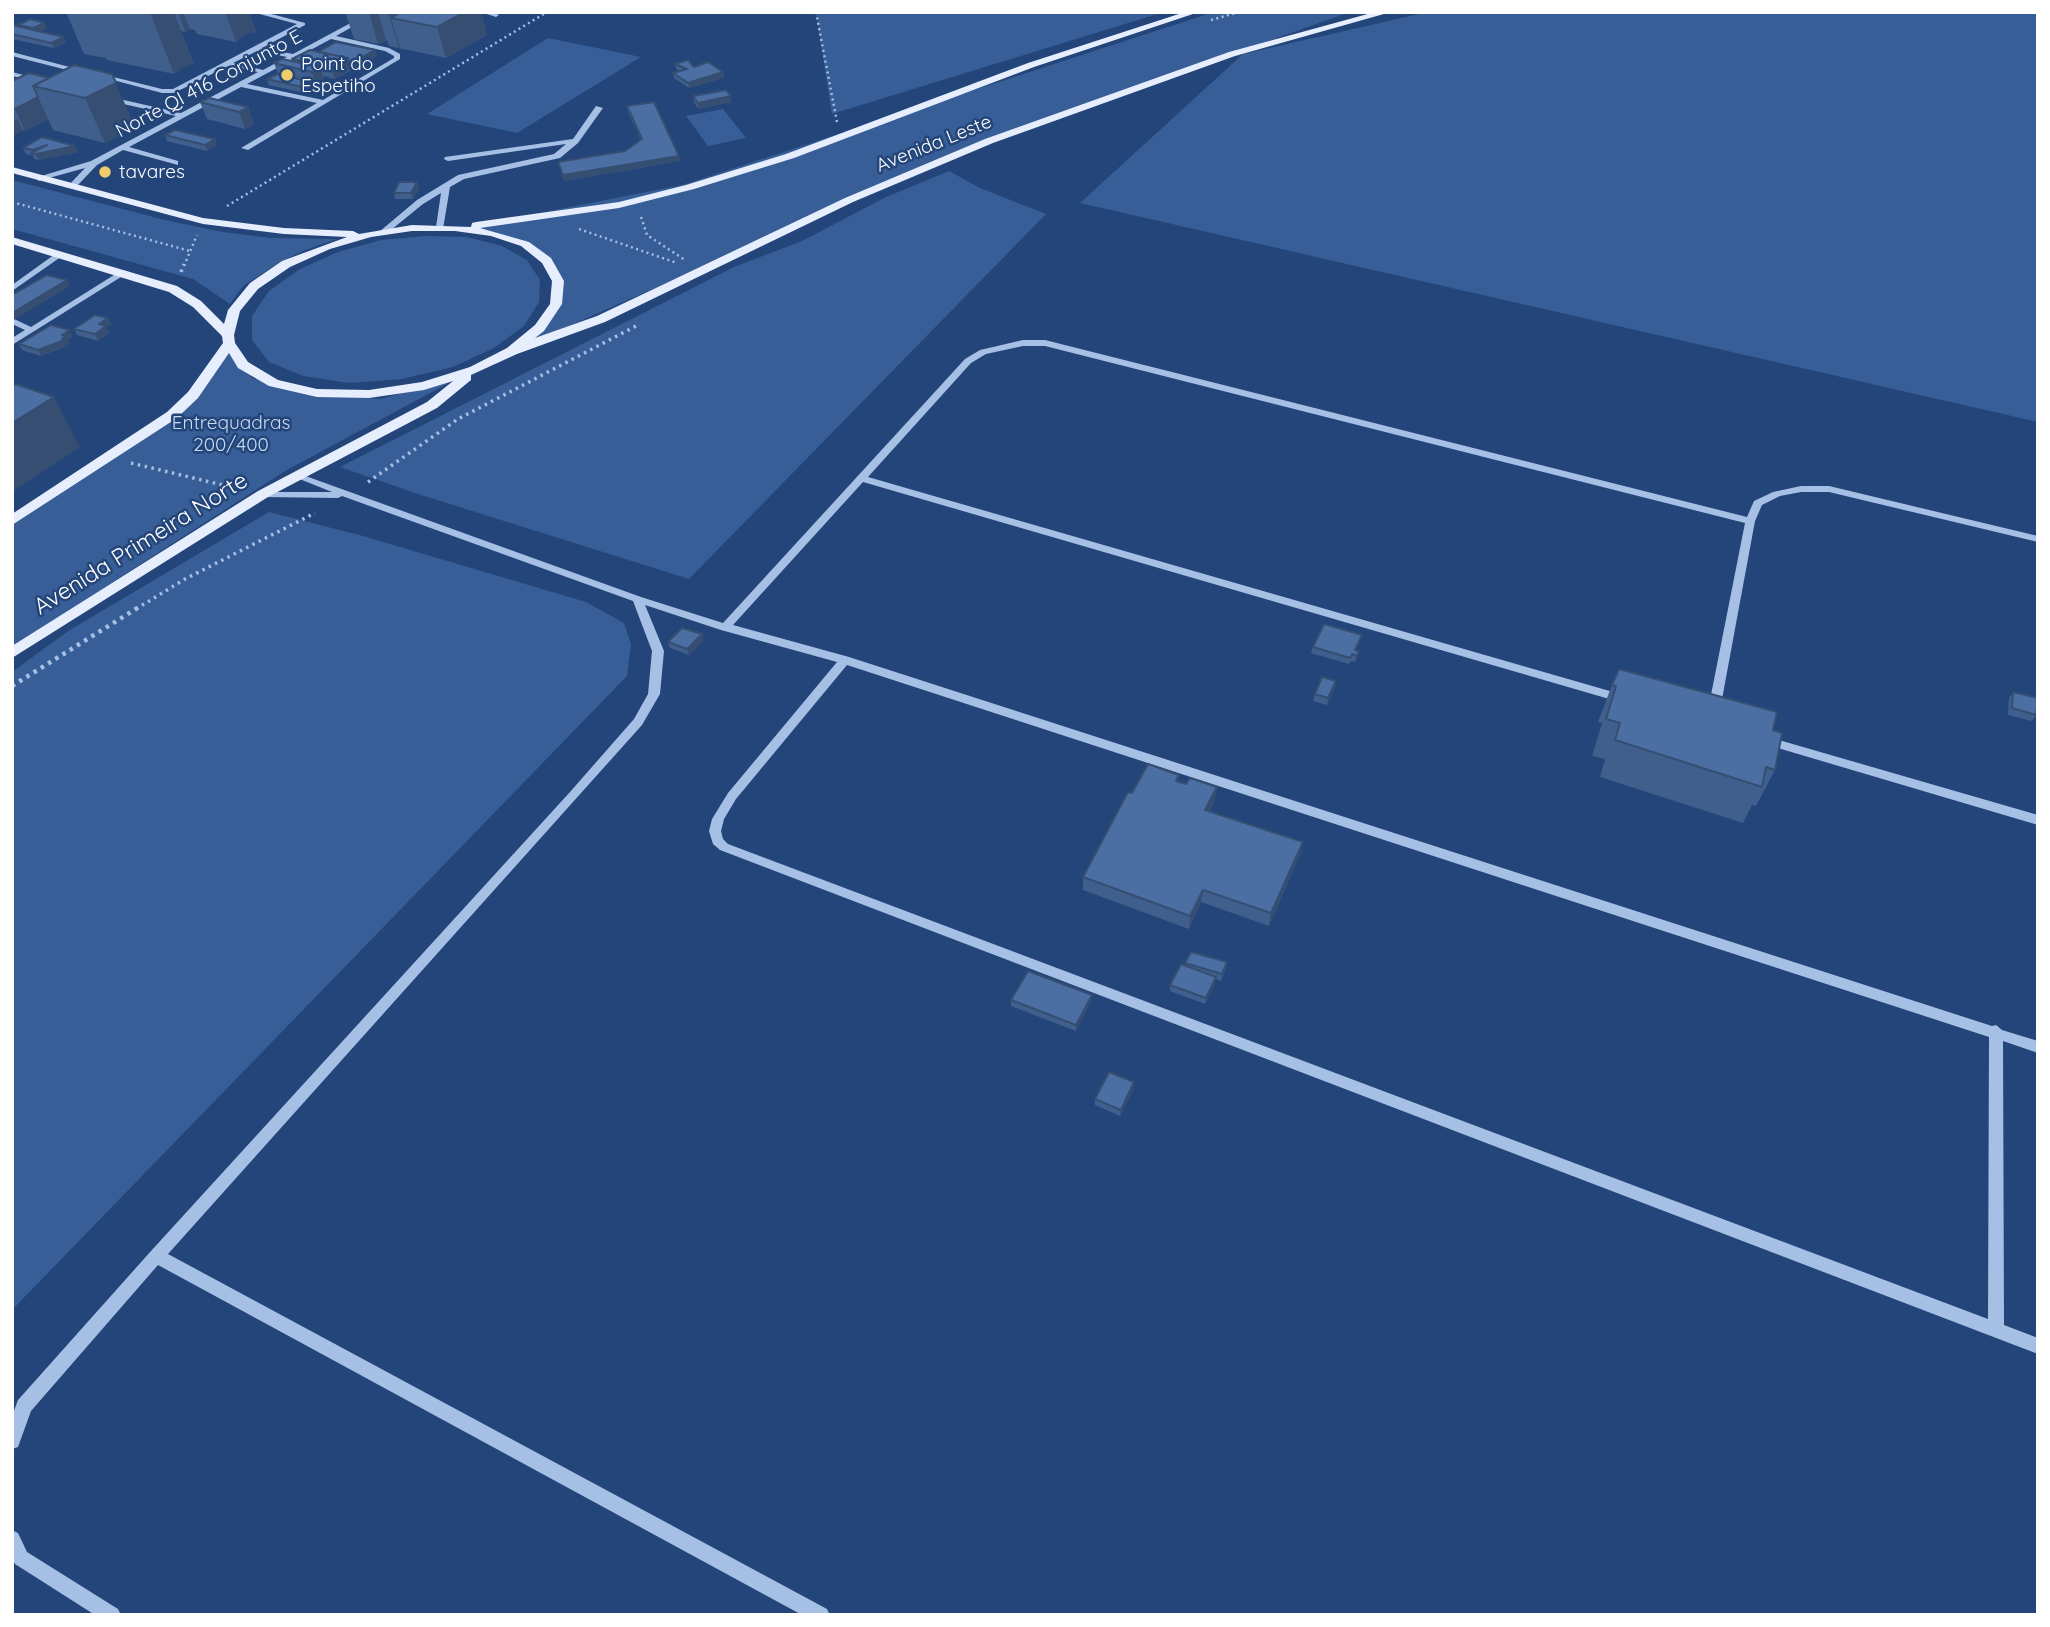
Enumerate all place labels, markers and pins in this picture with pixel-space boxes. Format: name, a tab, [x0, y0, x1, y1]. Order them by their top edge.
place label: Point do Espetiho	[301, 53, 376, 97]
marker: Point do Espetiho	[279, 67, 295, 83]
place label: tavares	[119, 161, 185, 183]
marker: tavares	[97, 164, 113, 180]

